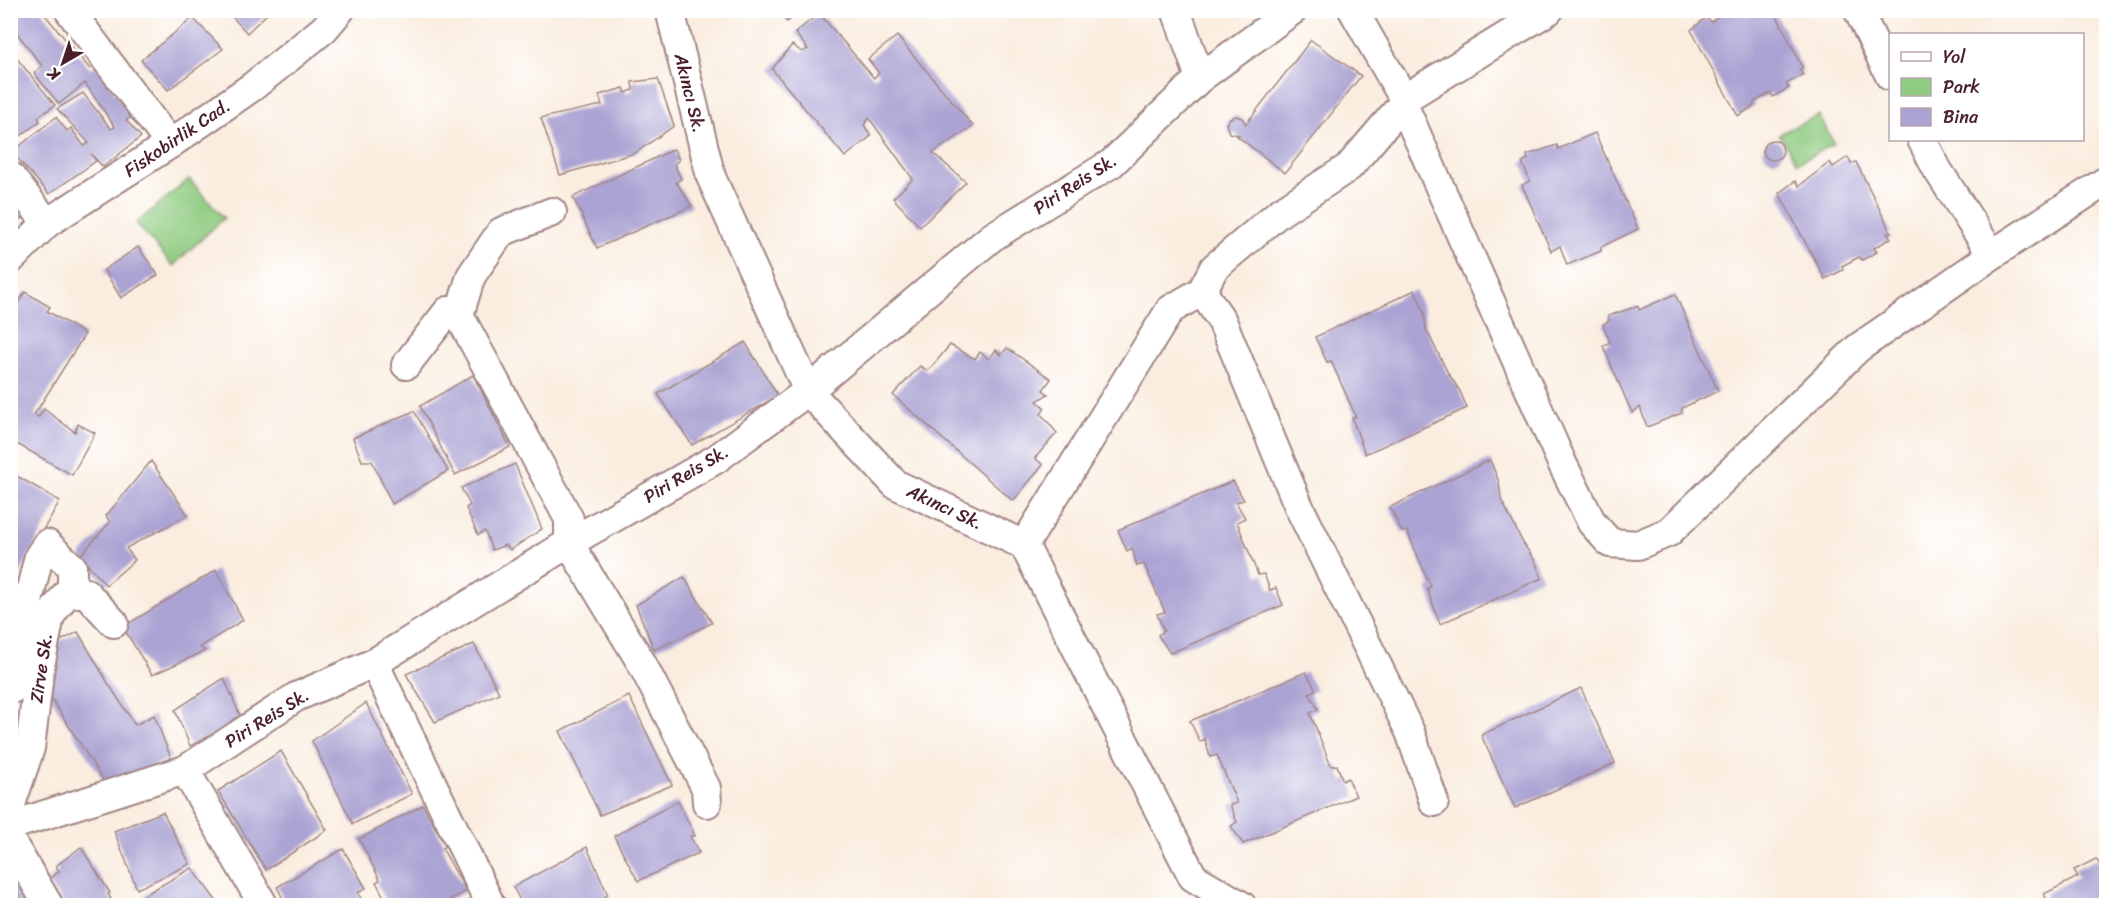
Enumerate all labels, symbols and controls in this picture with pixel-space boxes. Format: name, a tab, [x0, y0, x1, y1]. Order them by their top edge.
north arrow	[33, 33, 93, 93]
legend	[1889, 33, 2084, 141]
text: Yol	[1943, 41, 1966, 73]
street label: Akıncı Sk.	[664, 49, 715, 136]
text: K	[40, 59, 68, 89]
text: Park	[1943, 71, 1980, 103]
street label: Fiskobirlik Cad.	[117, 90, 237, 186]
text: Bina	[1943, 101, 1979, 133]
street label: Piri Reis Sk.	[1026, 145, 1124, 223]
street label: Piri Reis Sk.	[637, 436, 735, 512]
street label: Akıncı Sk.	[901, 475, 988, 539]
street label: Zirve Sk.	[20, 631, 62, 705]
street label: Piri Reis Sk.	[218, 679, 316, 757]

